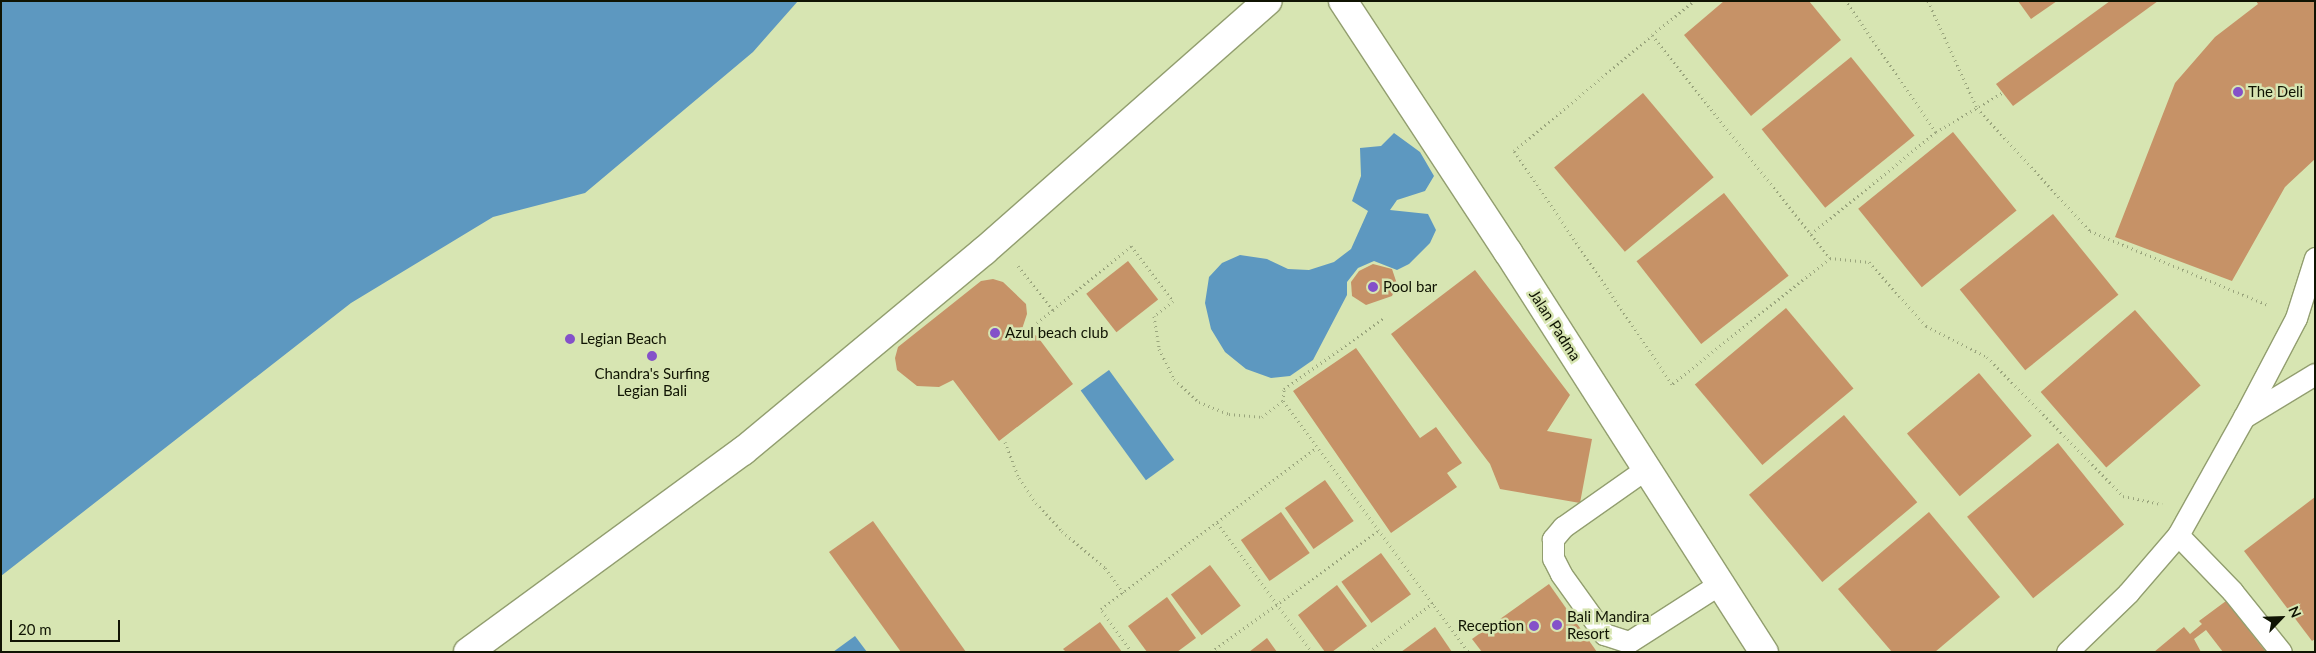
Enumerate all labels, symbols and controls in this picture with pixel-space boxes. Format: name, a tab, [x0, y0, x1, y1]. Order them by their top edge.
place label: The Deli	[2248, 83, 2303, 101]
marker: The Deli	[2232, 86, 2244, 98]
place label: Pool bar	[1383, 278, 1437, 296]
marker: Pool bar	[1367, 281, 1379, 293]
street label: Jalan Padma	[1525, 286, 1585, 364]
place label: Azul beach club	[1005, 324, 1108, 342]
marker: Azul beach club	[989, 327, 1001, 339]
place label: Legian Beach	[580, 330, 667, 348]
marker: Legian Beach	[564, 333, 576, 345]
marker: Chandra's Surfing Legian Bali	[646, 350, 658, 362]
place label: Chandra's Surfing Legian Bali	[594, 364, 710, 399]
north arrow	[2256, 593, 2306, 643]
text: N	[2285, 603, 2305, 620]
place label: Bali Mandira Resort	[1567, 607, 1649, 642]
scale bar	[12, 610, 122, 642]
place label: Reception	[1458, 617, 1524, 635]
marker: Bali Mandira Resort	[1551, 619, 1563, 631]
text: 20 m	[18, 620, 52, 638]
marker: Reception	[1528, 620, 1540, 632]

